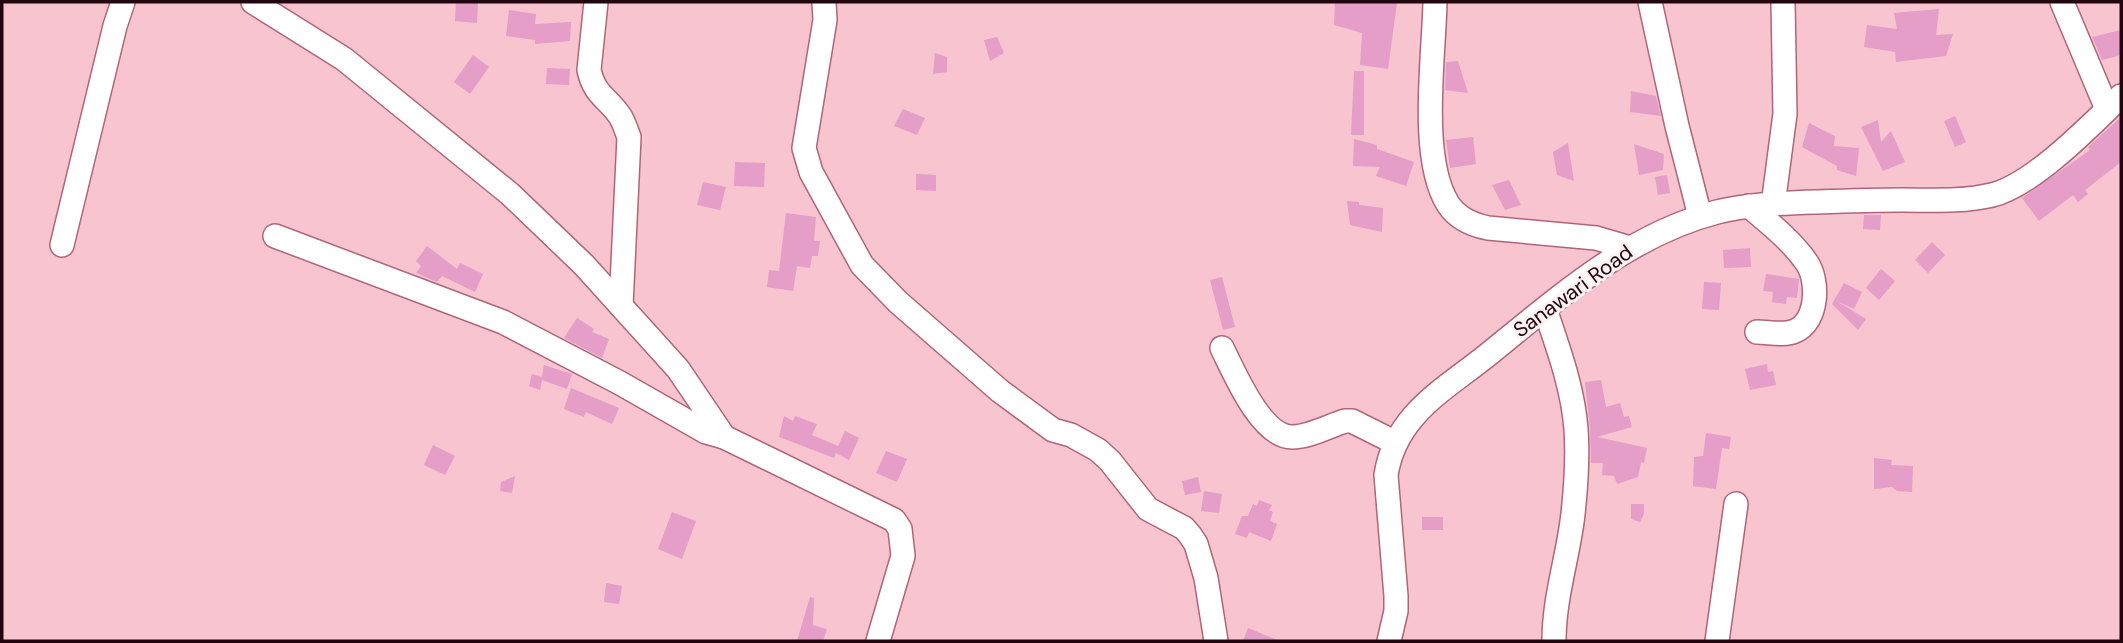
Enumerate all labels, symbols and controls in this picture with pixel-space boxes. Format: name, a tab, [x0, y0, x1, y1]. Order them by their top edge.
street label: Sanawari Road	[1508, 238, 1638, 344]

